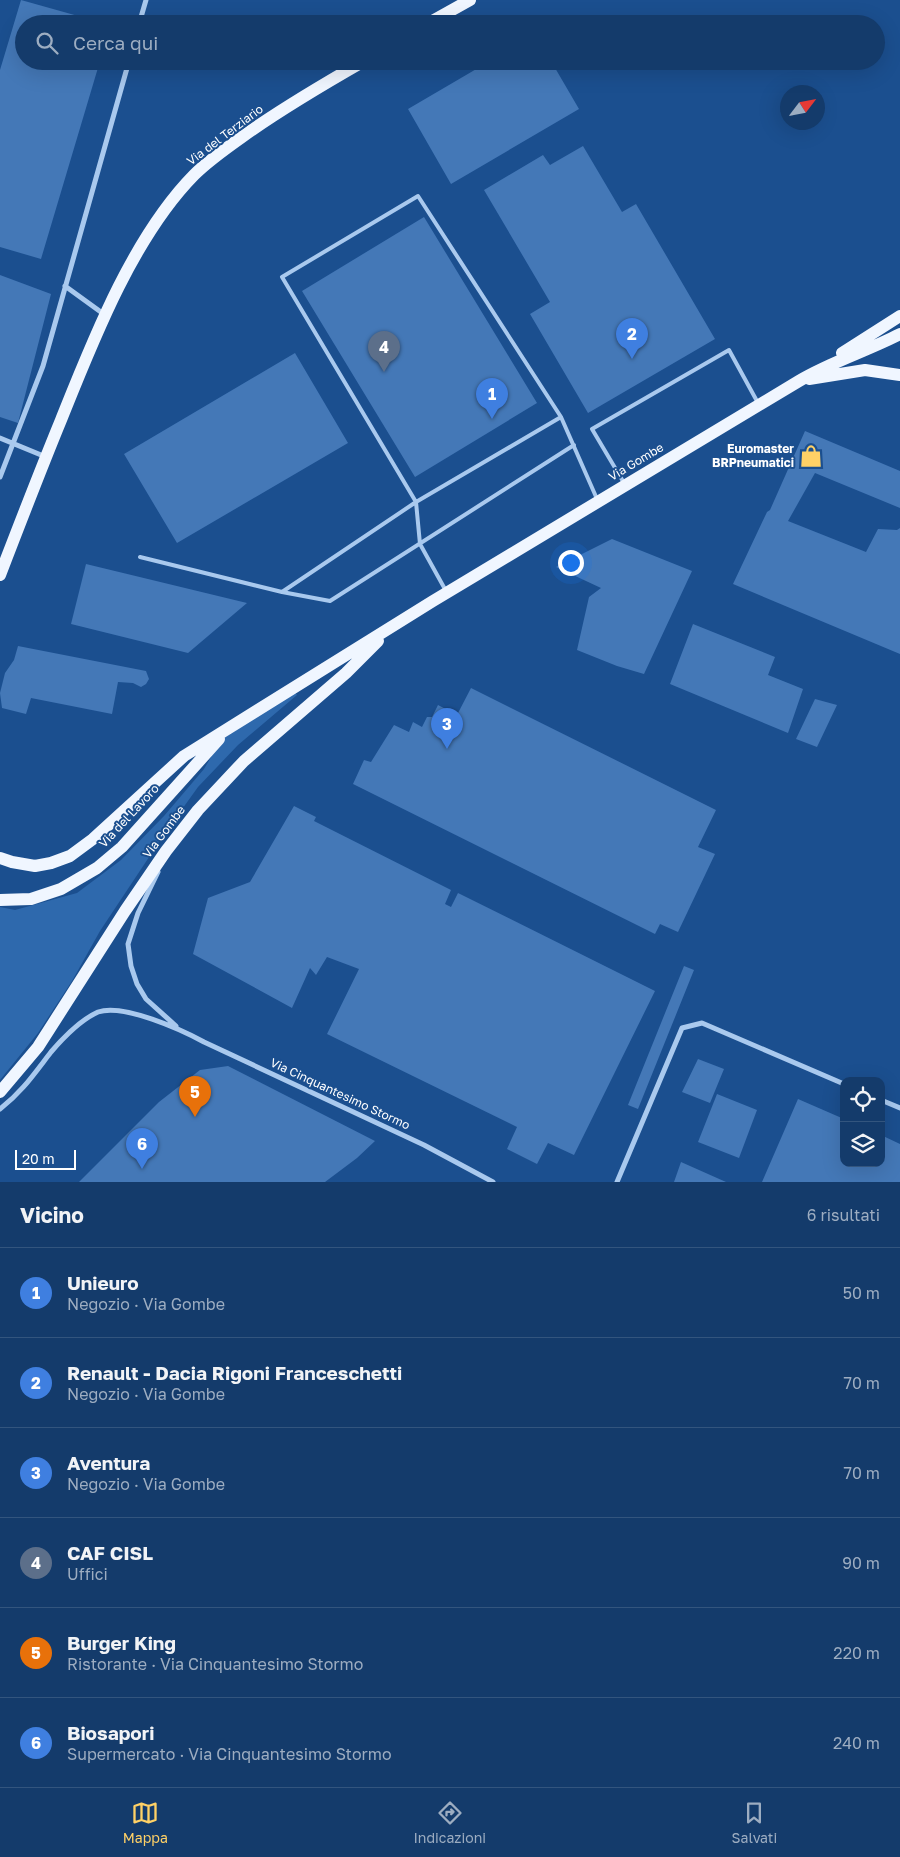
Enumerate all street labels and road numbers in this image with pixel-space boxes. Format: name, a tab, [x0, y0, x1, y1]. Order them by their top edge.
street label: Via del Terziario	[184, 101, 266, 168]
street label: Via Gombe	[605, 439, 666, 484]
street label: Via del Lavoro	[95, 781, 162, 850]
street label: Via Gombe	[139, 803, 188, 861]
street label: Via Cinquantesimo Stormo	[268, 1055, 413, 1133]

